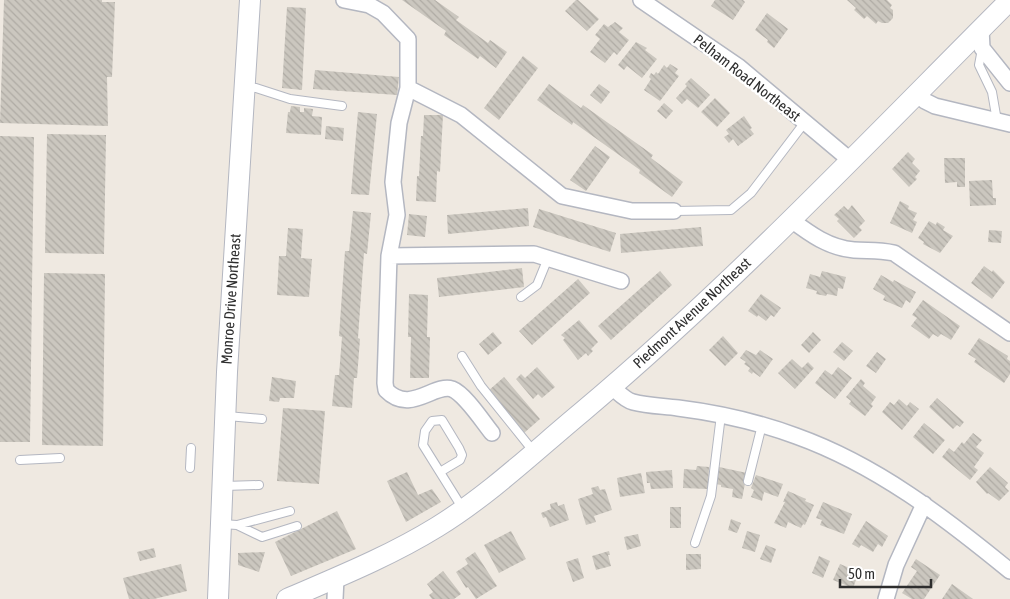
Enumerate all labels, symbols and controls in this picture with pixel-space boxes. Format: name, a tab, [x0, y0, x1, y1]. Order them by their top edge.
street label: Pelham Road Northeast	[690, 31, 804, 125]
street label: Monroe Drive Northeast	[217, 233, 244, 365]
street label: Piedmont Avenue Northeast	[629, 254, 754, 372]
scale bar	[840, 556, 931, 588]
text: 50 m	[848, 565, 875, 582]

